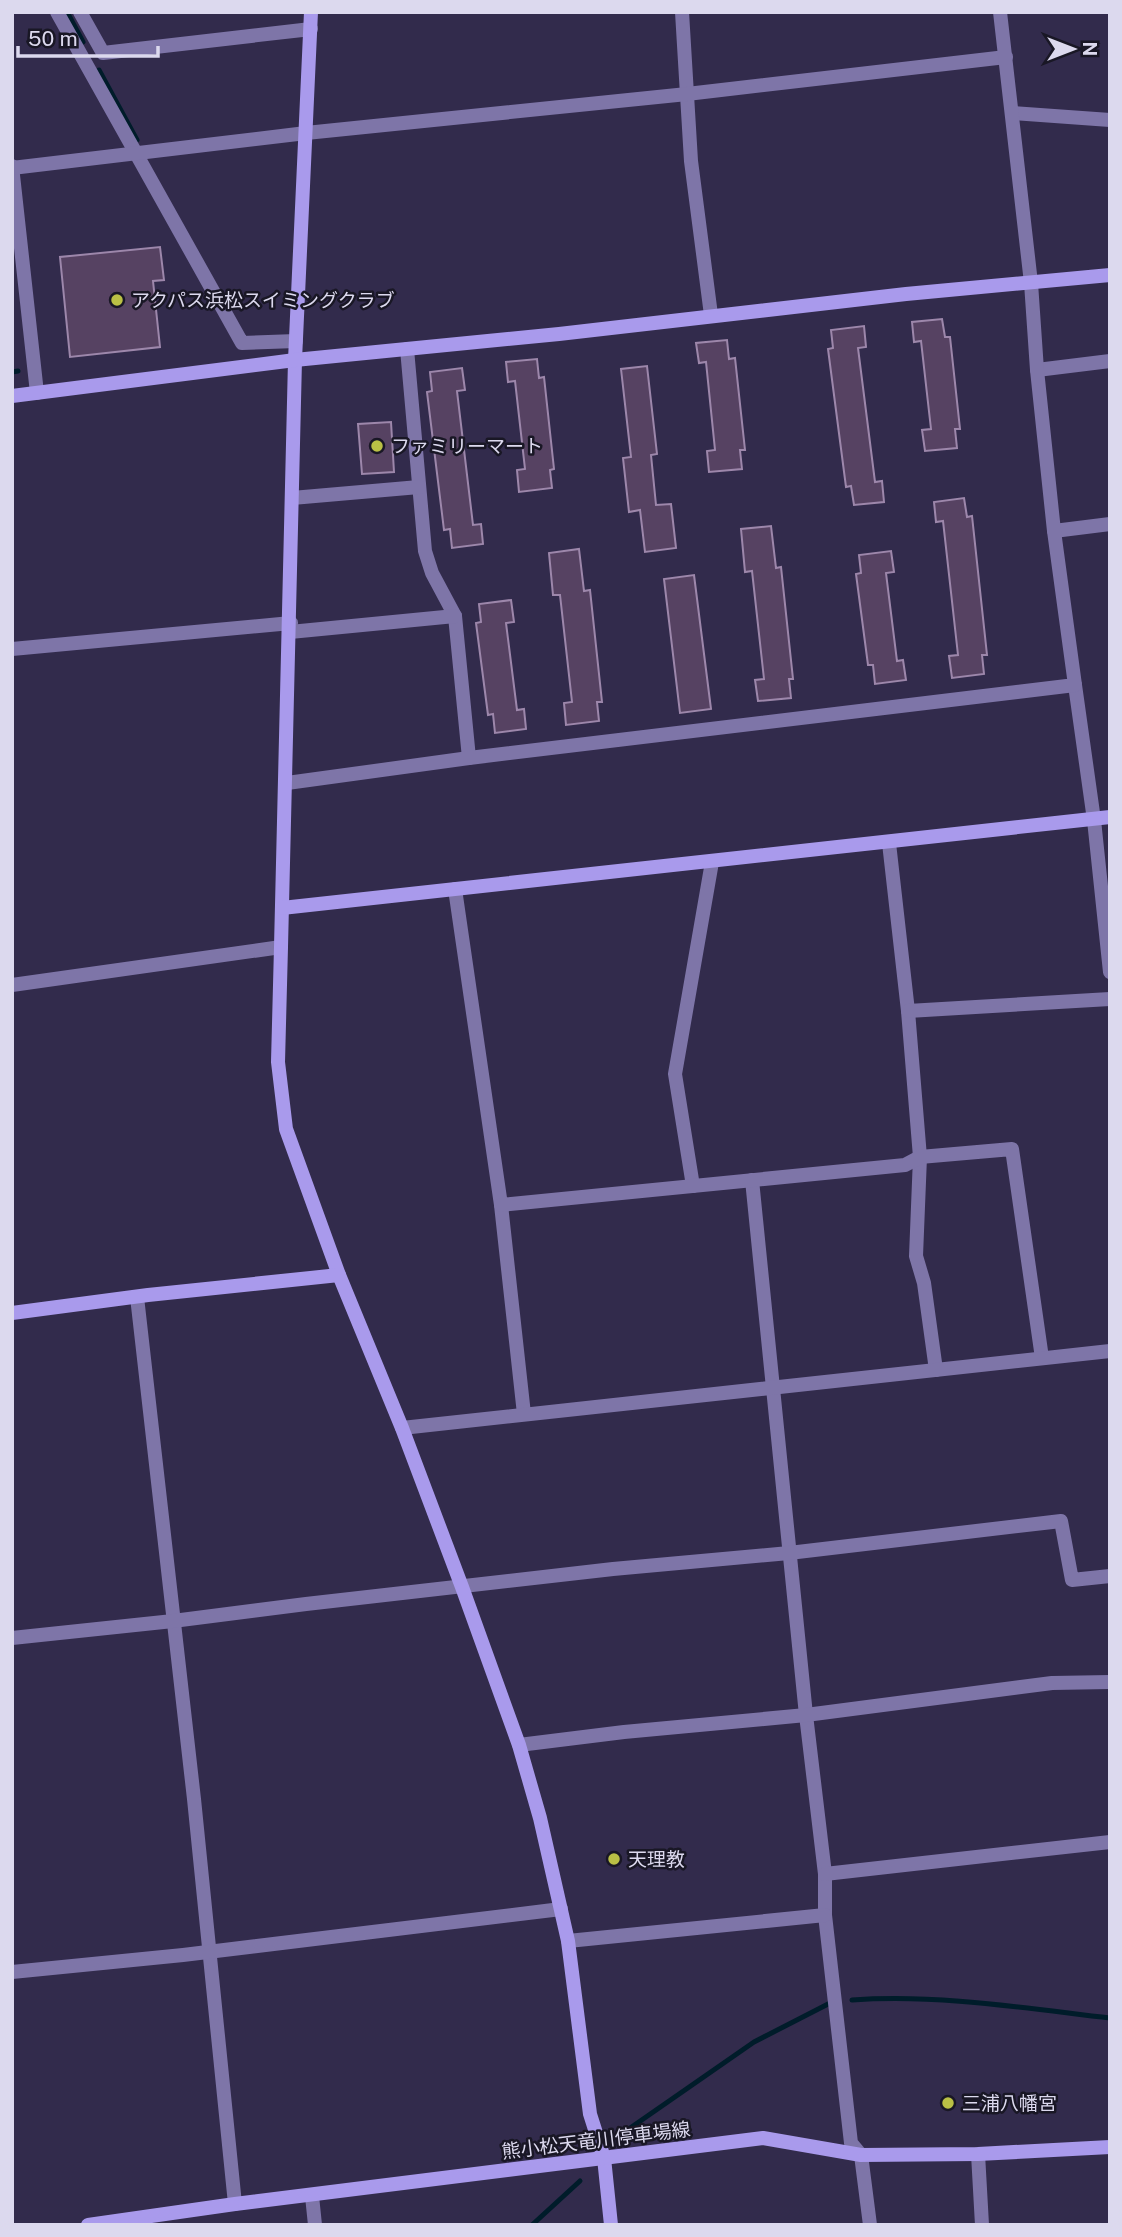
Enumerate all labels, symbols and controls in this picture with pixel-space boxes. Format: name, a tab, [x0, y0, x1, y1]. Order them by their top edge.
scale bar	[18, 14, 158, 58]
north arrow	[1038, 14, 1108, 84]
text: 50 m	[28, 26, 78, 51]
text: N	[1079, 42, 1101, 56]
place label: アクパス浜松スイミングクラブ	[131, 289, 395, 311]
marker: アクパス浜松スイミングクラブ	[109, 292, 125, 308]
place label: ファミリーマート	[391, 435, 543, 457]
marker: ファミリーマート	[369, 438, 385, 454]
place label: 天理教	[628, 1848, 685, 1870]
marker: 天理教	[606, 1851, 622, 1867]
place label: 三浦八幡宮	[962, 2092, 1057, 2114]
marker: 三浦八幡宮	[940, 2095, 956, 2111]
street label: 熊小松天竜川停車場線	[500, 2118, 692, 2162]

